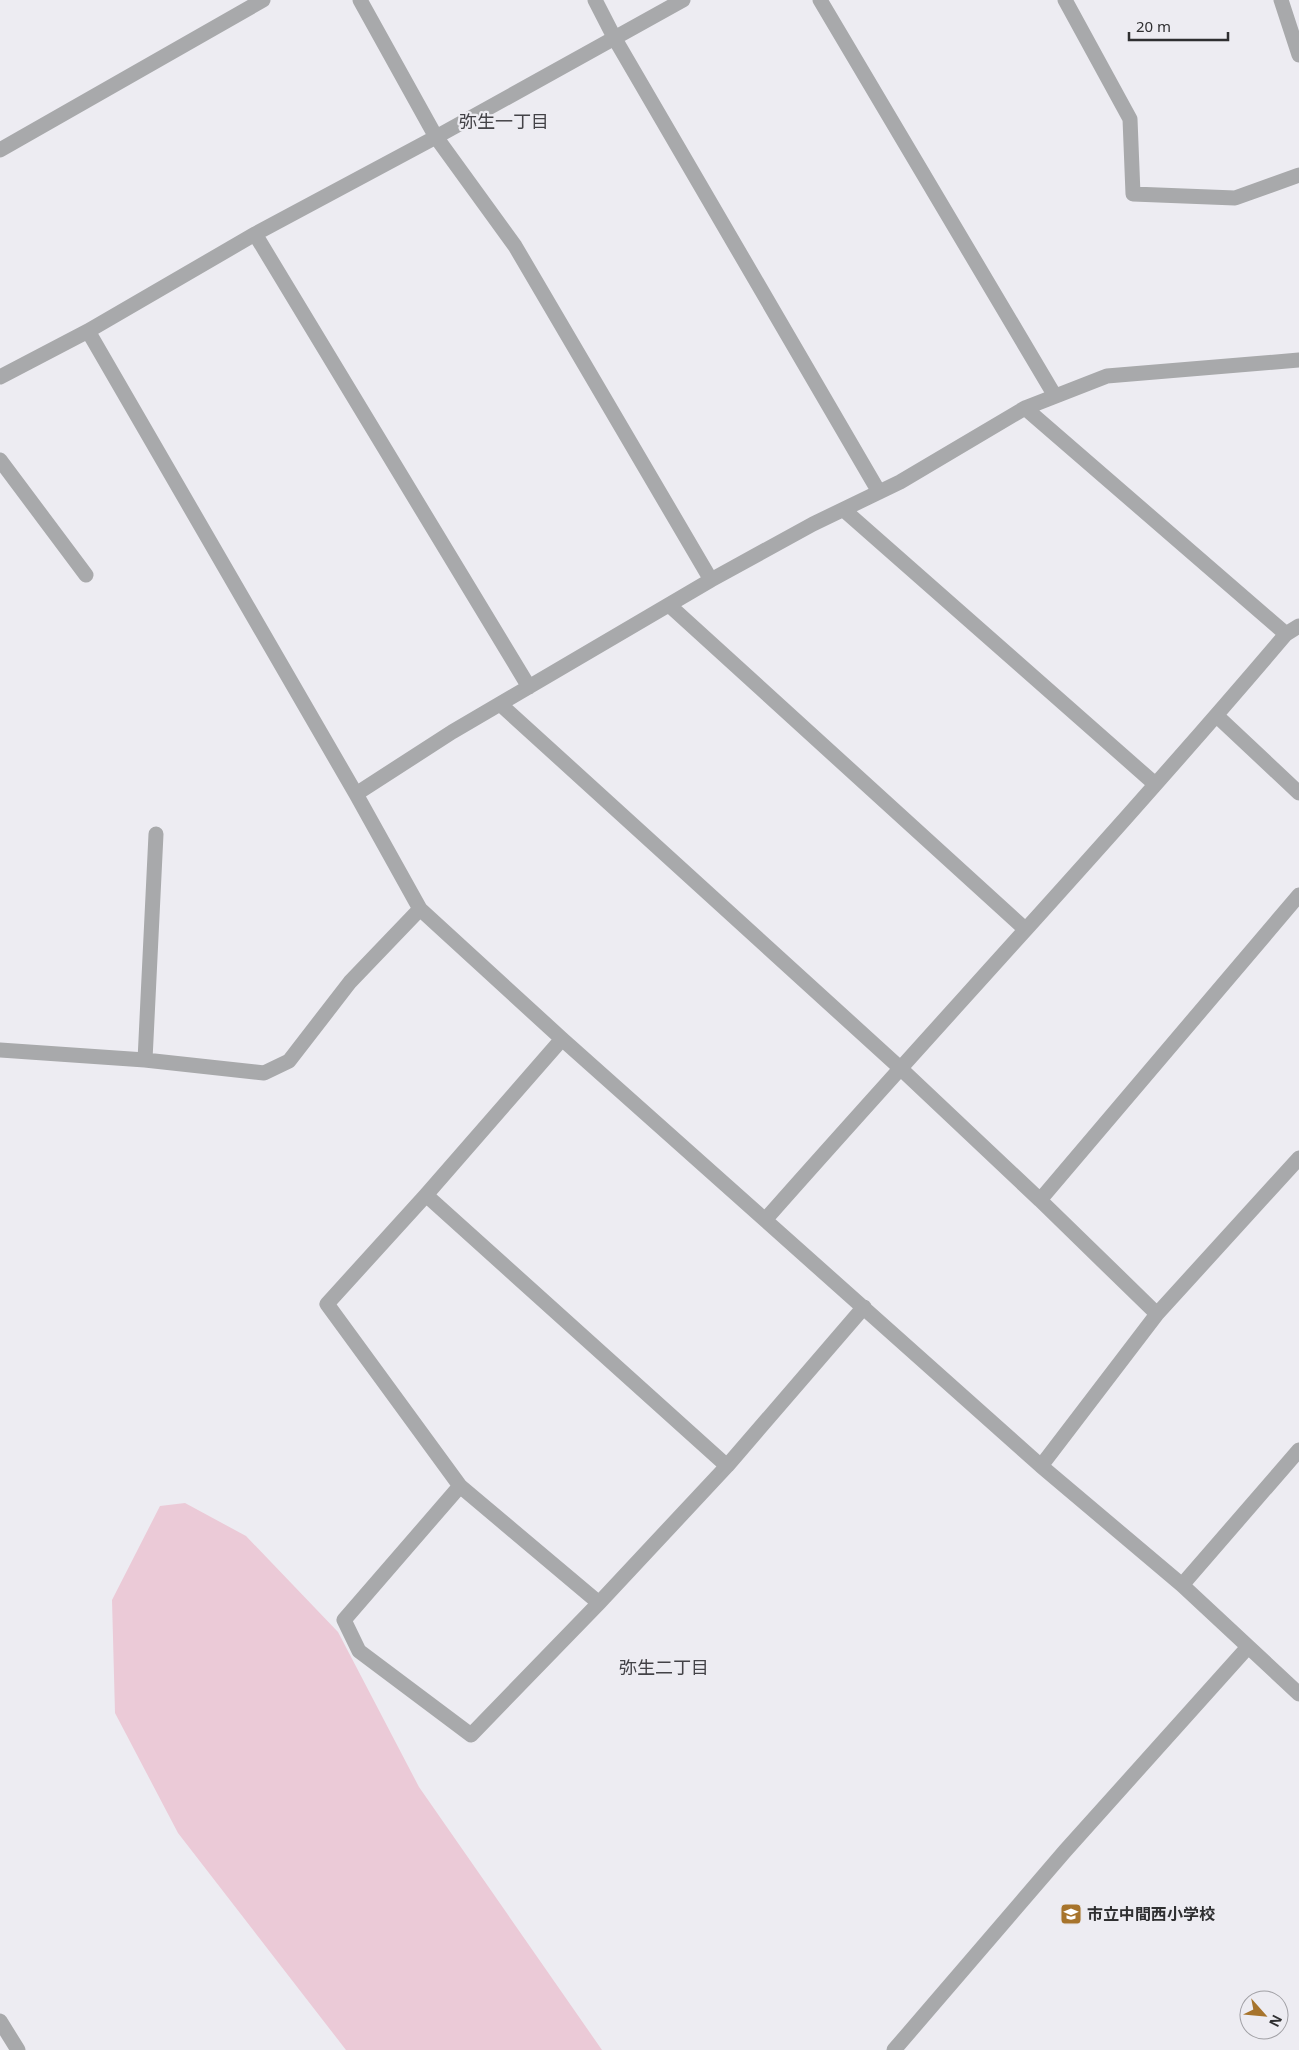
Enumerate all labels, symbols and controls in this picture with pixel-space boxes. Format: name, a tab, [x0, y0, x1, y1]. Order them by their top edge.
scale bar	[1129, 10, 1228, 42]
text: 20 m	[1136, 16, 1171, 36]
district label: 弥生一丁目	[459, 109, 549, 133]
district label: 弥生二丁目	[619, 1655, 709, 1679]
school or university icon: 市立中間西小学校	[1059, 1902, 1083, 1926]
place label: 市立中間西小学校	[1087, 1903, 1215, 1925]
north arrow	[1239, 1990, 1289, 2040]
text: N	[1265, 2012, 1287, 2031]

